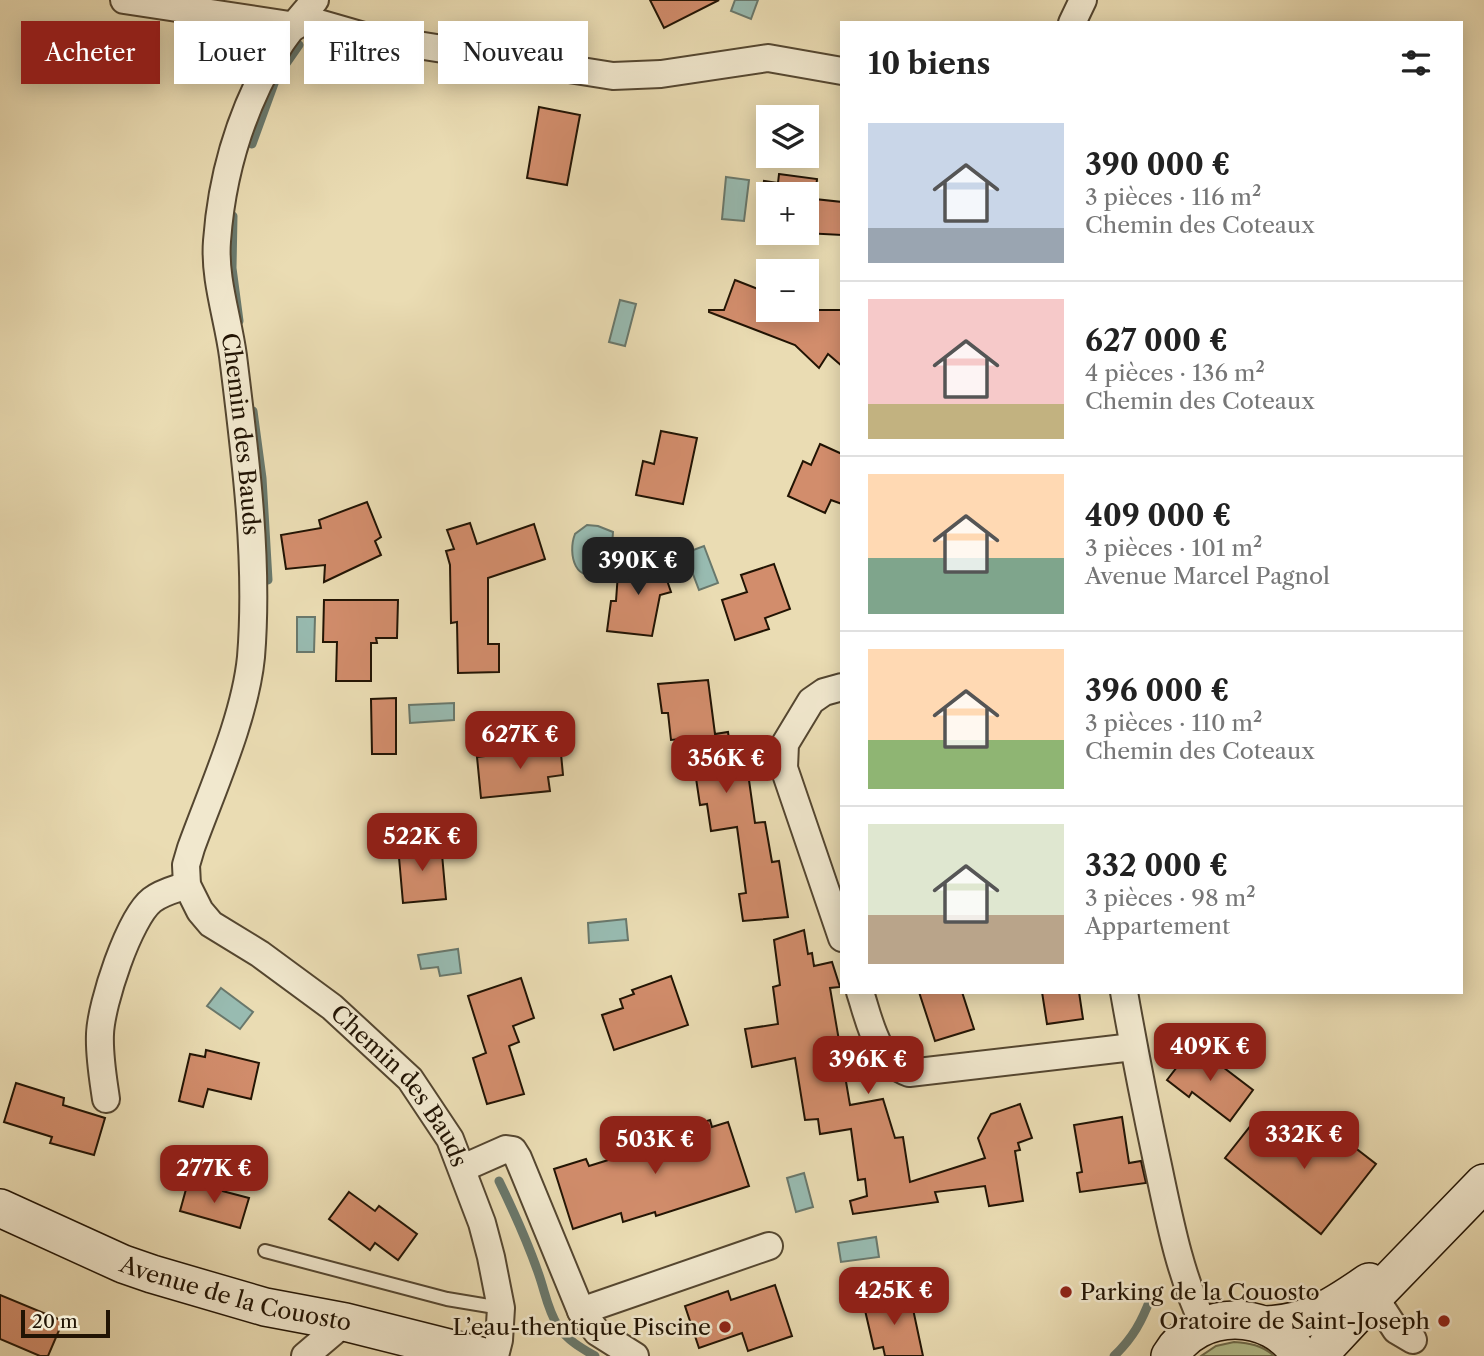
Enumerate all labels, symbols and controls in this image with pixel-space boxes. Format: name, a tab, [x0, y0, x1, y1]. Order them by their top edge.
chip: Acheter	[21, 21, 160, 84]
chip: Louer	[174, 21, 290, 84]
chip: Filtres	[304, 21, 424, 84]
chip: Nouveau	[438, 21, 588, 84]
icon: filters	[1397, 44, 1435, 82]
text: 10 biens	[868, 45, 991, 82]
map controls	[756, 105, 819, 322]
button: layers	[756, 105, 819, 168]
text: 390 000 €	[1085, 146, 1230, 183]
icon: home	[924, 151, 1008, 235]
button: +	[756, 182, 819, 245]
text: 3 pièces · 116 m²	[1085, 183, 1261, 211]
text: Chemin des Coteaux	[1085, 211, 1315, 239]
button: −	[756, 259, 819, 322]
text: 627 000 €	[1085, 322, 1228, 359]
icon: home	[924, 327, 1008, 411]
street label: Chemin des Bauds	[215, 331, 265, 536]
text: 4 pièces · 136 m²	[1085, 359, 1265, 387]
text: Chemin des Coteaux	[1085, 387, 1315, 415]
text: 409 000 €	[1085, 497, 1231, 534]
icon: home	[924, 502, 1008, 586]
text: 3 pièces · 101 m²	[1085, 534, 1262, 562]
pin: 390K €	[581, 538, 695, 597]
text: 390K €	[598, 546, 678, 574]
text: Avenue Marcel Pagnol	[1085, 562, 1330, 590]
text: 396 000 €	[1085, 672, 1229, 709]
icon: home	[924, 677, 1008, 761]
text: 3 pièces · 110 m²	[1085, 709, 1262, 737]
pin: 627K €	[463, 712, 577, 771]
text: 627K €	[481, 720, 559, 748]
pin: 356K €	[669, 736, 783, 795]
text: Chemin des Coteaux	[1085, 737, 1315, 765]
text: 356K €	[687, 744, 765, 772]
pin: 522K €	[365, 814, 479, 873]
text: 522K €	[383, 822, 461, 850]
text: 332 000 €	[1085, 847, 1228, 884]
icon: home	[924, 852, 1008, 936]
text: 3 pièces · 98 m²	[1085, 884, 1256, 912]
text: Appartement	[1085, 912, 1230, 940]
street label: Chemin des Bauds	[325, 999, 473, 1171]
pin: 409K €	[1153, 1024, 1267, 1083]
text: 409K €	[1170, 1032, 1250, 1060]
pin: 396K €	[811, 1036, 925, 1096]
text: 396K €	[829, 1045, 907, 1073]
pin: 332K €	[1247, 1112, 1361, 1171]
pin: 503K €	[598, 1116, 712, 1176]
text: 332K €	[1265, 1120, 1343, 1148]
text: 503K €	[616, 1125, 694, 1153]
pin: 277K €	[157, 1146, 271, 1205]
text: 277K €	[176, 1154, 252, 1182]
street label: Avenue de la Couosto	[115, 1250, 354, 1337]
pin: 425K €	[837, 1268, 951, 1327]
text: 425K €	[855, 1276, 933, 1304]
place label: Parking de la Couosto	[1080, 1278, 1320, 1306]
marker: Parking de la Couosto	[1058, 1284, 1074, 1300]
scale bar	[21, 1307, 110, 1339]
place label: Oratoire de Saint-Joseph	[1159, 1307, 1430, 1335]
text: 20 m	[32, 1310, 78, 1333]
place label: L’eau-thentique Piscine	[452, 1313, 711, 1341]
marker: Oratoire de Saint-Joseph	[1436, 1313, 1452, 1329]
marker: L’eau-thentique Piscine	[717, 1319, 733, 1335]

